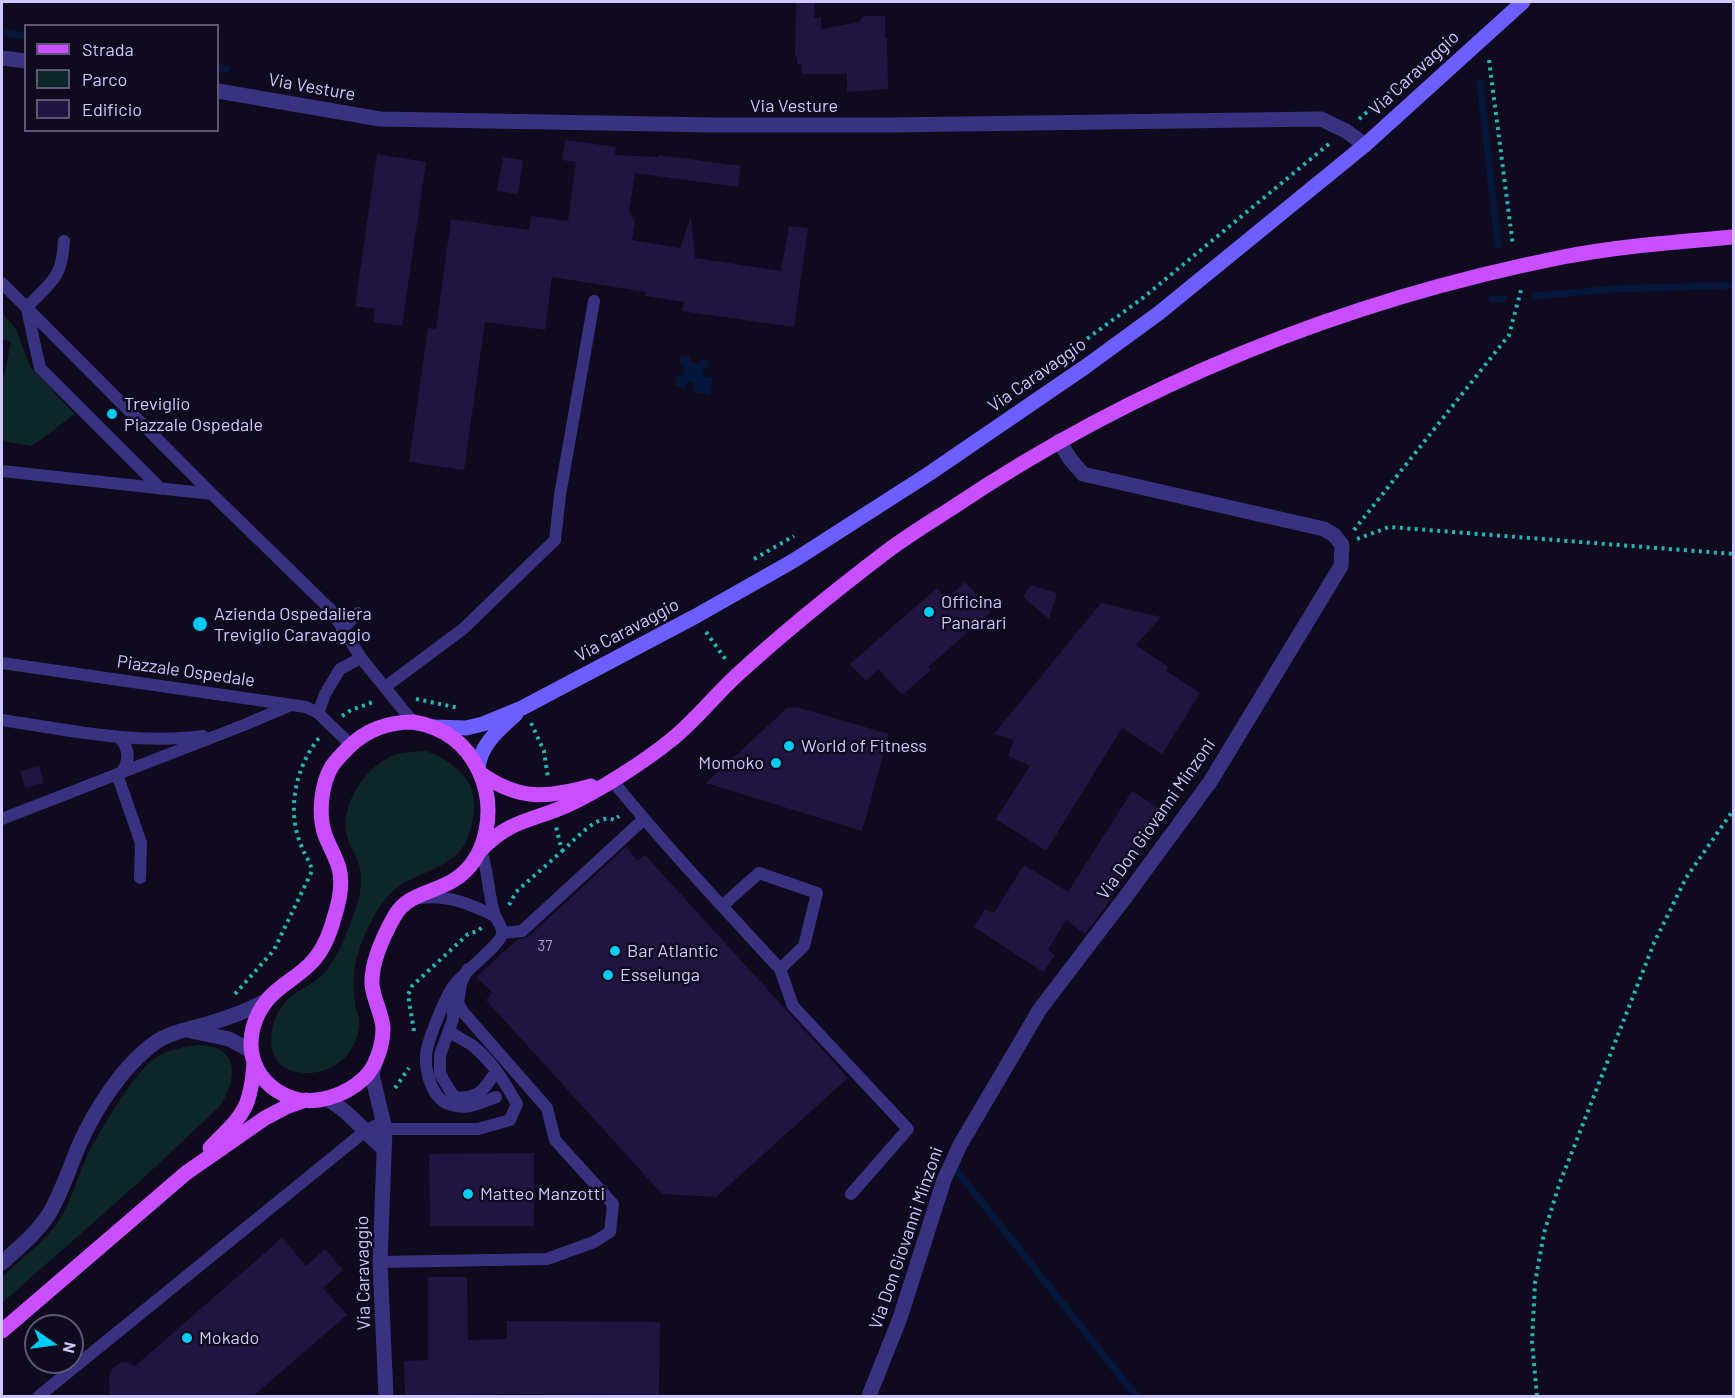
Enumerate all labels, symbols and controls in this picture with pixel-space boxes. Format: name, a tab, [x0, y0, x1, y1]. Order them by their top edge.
legend	[24, 24, 219, 132]
street label: Via Caravaggio	[1365, 26, 1463, 120]
text: Strada	[82, 38, 134, 60]
text: Parco	[82, 68, 127, 90]
street label: Via Vesture	[267, 69, 357, 105]
street label: Via Vesture	[750, 95, 838, 117]
text: Edificio	[82, 98, 142, 120]
street label: Via Caravaggio	[984, 333, 1090, 417]
place label: Treviglio Piazzale Ospedale	[124, 393, 263, 436]
marker: Treviglio Piazzale Ospedale	[105, 407, 119, 421]
place label: Officina Panarari	[941, 591, 1007, 634]
street label: Via Caravaggio	[571, 594, 683, 666]
place label: Azienda Ospedaliera Treviglio Caravaggio	[214, 603, 372, 646]
marker: Officina Panarari	[922, 605, 936, 619]
marker: Azienda Ospedaliera Treviglio Caravaggio	[191, 615, 209, 633]
street label: Piazzale Ospedale	[116, 651, 256, 691]
street label: Via Don Giovanni Minzoni	[1092, 734, 1220, 904]
place label: World of Fitness	[801, 735, 927, 757]
marker: World of Fitness	[782, 739, 796, 753]
place label: Momoko	[698, 752, 764, 774]
marker: Momoko	[769, 756, 783, 770]
house number: 37	[538, 937, 552, 955]
place label: Bar Atlantic	[627, 940, 718, 962]
marker: Bar Atlantic	[608, 944, 622, 958]
place label: Esselunga	[620, 964, 700, 986]
marker: Esselunga	[601, 968, 615, 982]
street label: Via Don Giovanni Minzoni	[865, 1144, 947, 1332]
place label: Matteo Manzotti	[480, 1183, 605, 1205]
marker: Matteo Manzotti	[461, 1187, 475, 1201]
street label: Via Caravaggio	[351, 1215, 375, 1331]
north arrow	[24, 1314, 84, 1374]
place label: Mokado	[199, 1327, 259, 1349]
marker: Mokado	[180, 1331, 194, 1345]
text: N	[60, 1340, 81, 1355]

